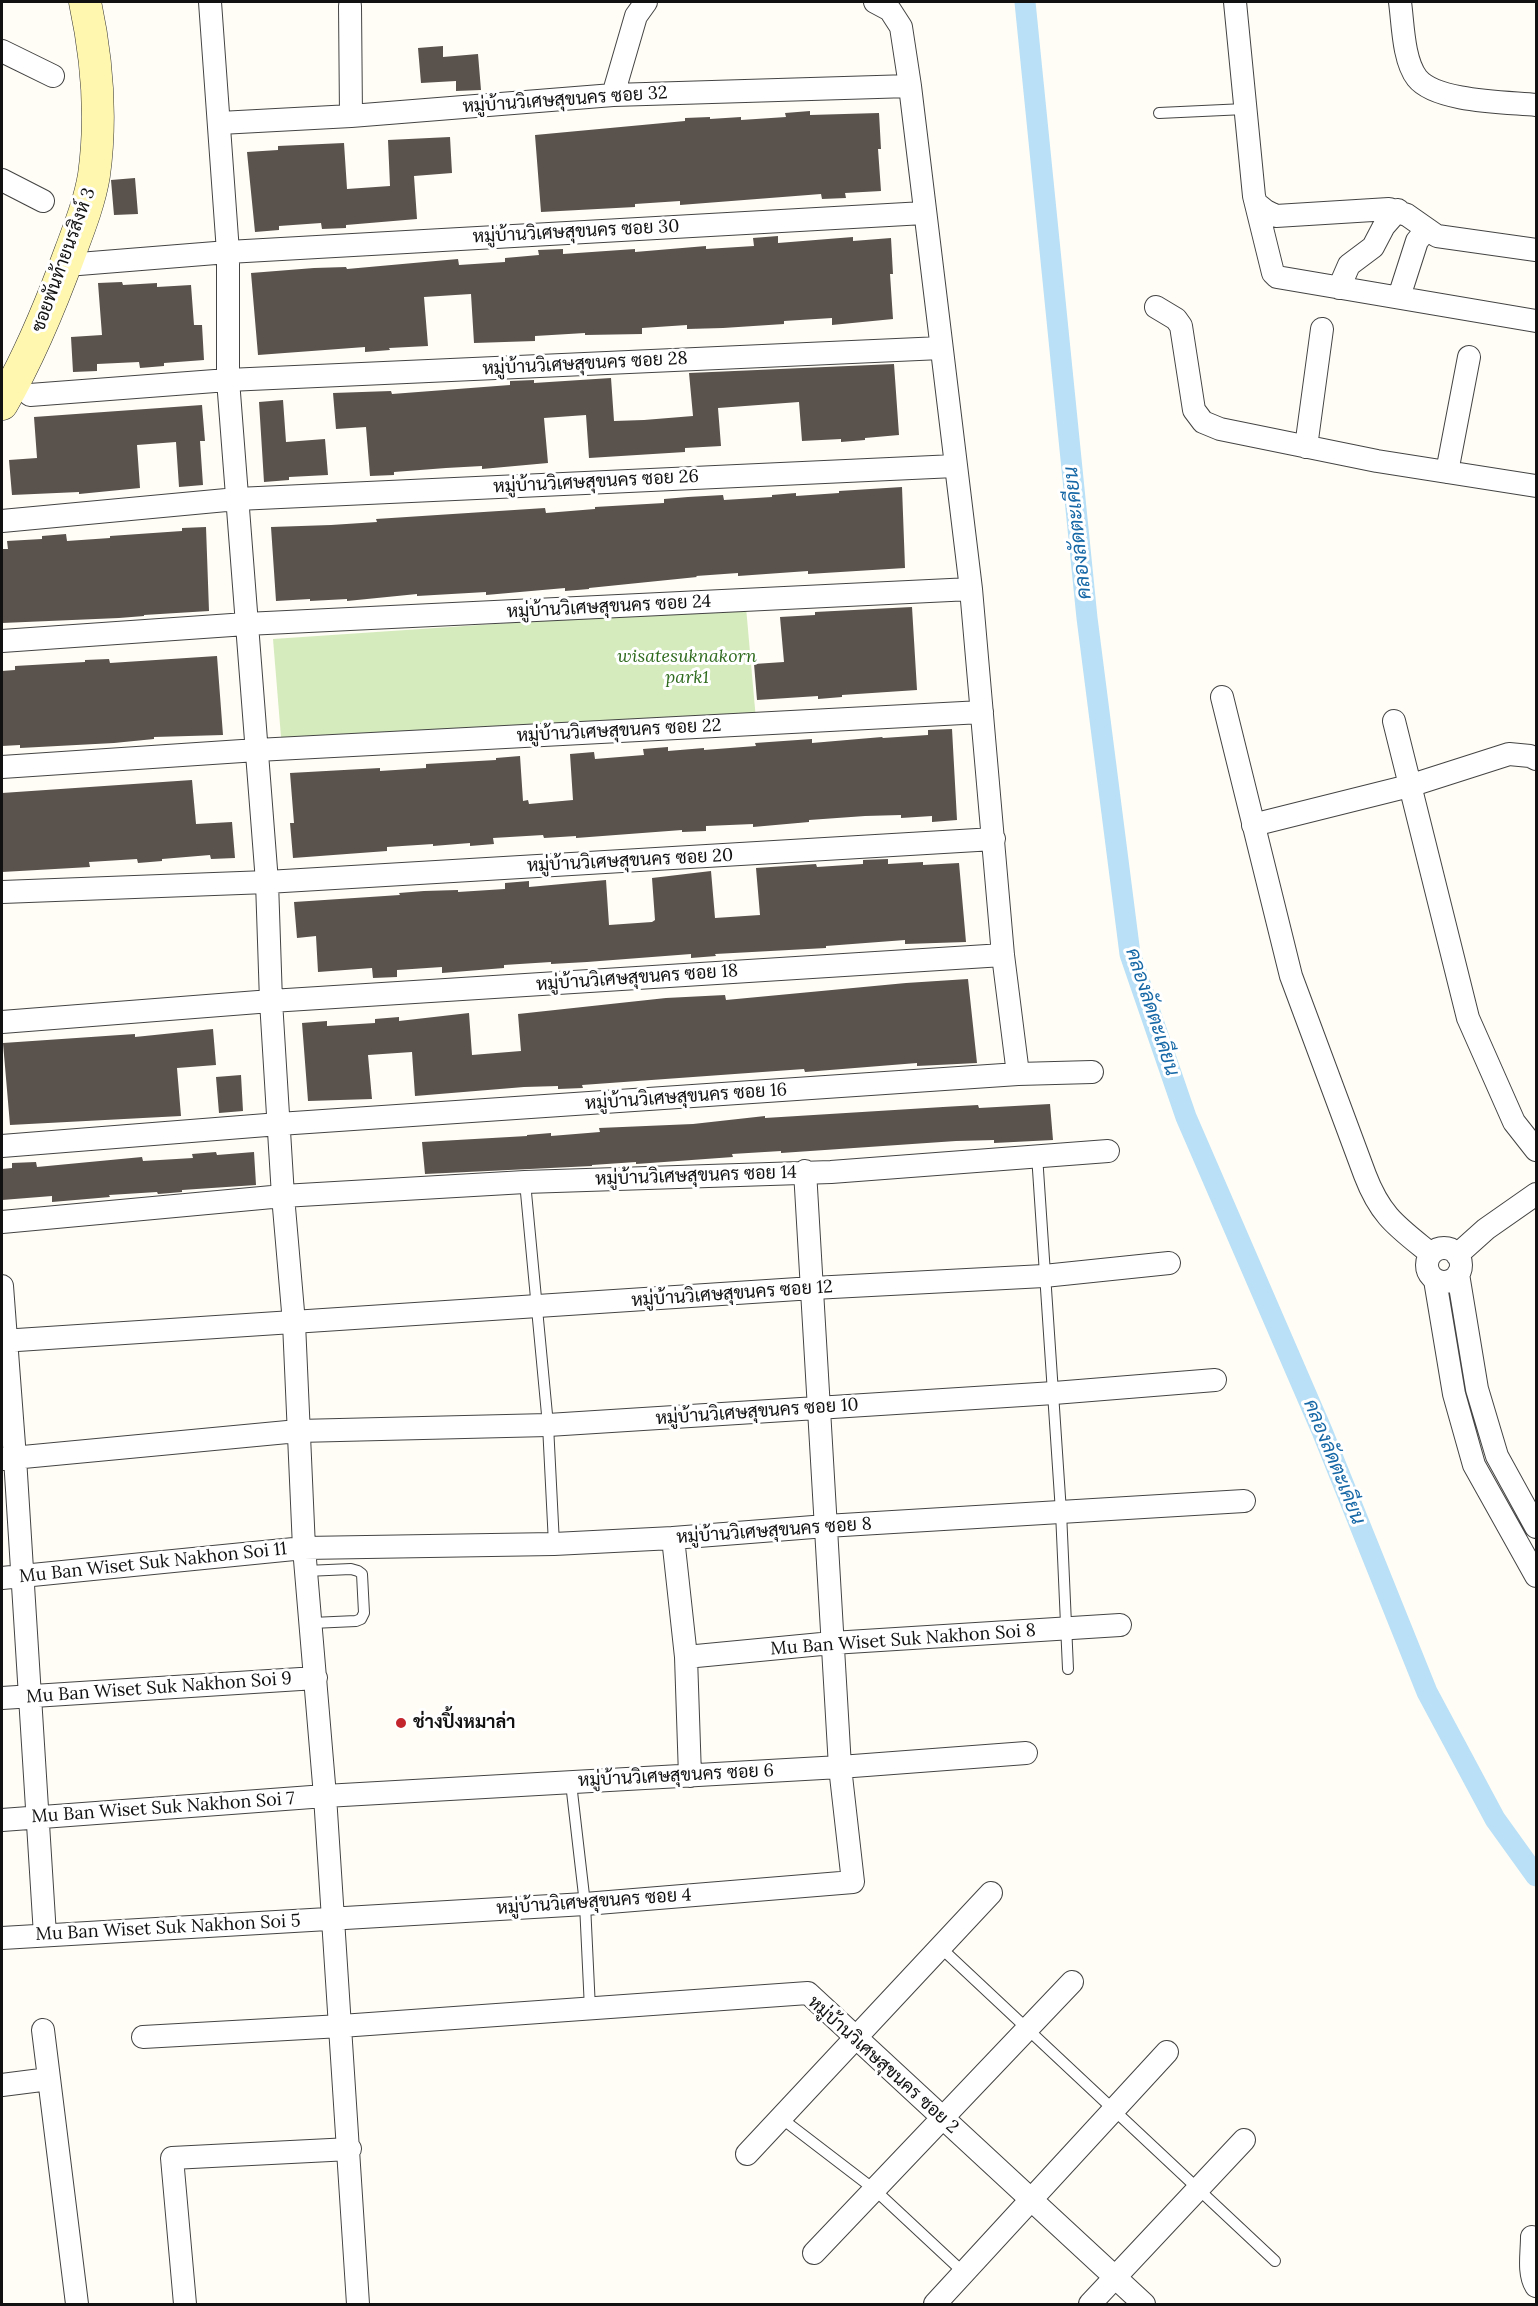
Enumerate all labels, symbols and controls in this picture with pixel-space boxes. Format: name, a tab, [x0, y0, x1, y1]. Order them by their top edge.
street label: หมู่บ้านวิเศษสุขนคร ซอย 32	[462, 82, 668, 118]
street label: ซอยพันท้ายนรสิงห์ 3	[28, 185, 100, 335]
street label: หมู่บ้านวิเศษสุขนคร ซอย 30	[472, 216, 680, 248]
street label: หมู่บ้านวิเศษสุขนคร ซอย 28	[482, 348, 688, 380]
street label: หมู่บ้านวิเศษสุขนคร ซอย 26	[493, 466, 699, 498]
water label: คลองลัดตะเคียน	[1059, 466, 1097, 600]
street label: หมู่บ้านวิเศษสุขนคร ซอย 24	[506, 591, 712, 623]
park label: wisatesuknakorn park1	[617, 646, 757, 688]
street label: หมู่บ้านวิเศษสุขนคร ซอย 22	[516, 715, 722, 747]
street label: หมู่บ้านวิเศษสุขนคร ซอย 20	[526, 845, 734, 877]
water label: คลองลัดตะเคียน	[1120, 945, 1184, 1079]
street label: หมู่บ้านวิเศษสุขนคร ซอย 18	[535, 960, 739, 996]
street label: หมู่บ้านวิเศษสุขนคร ซอย 16	[584, 1079, 788, 1115]
street label: หมู่บ้านวิเศษสุขนคร ซอย 14	[595, 1162, 797, 1190]
street label: หมู่บ้านวิเศษสุขนคร ซอย 12	[631, 1276, 833, 1312]
street label: หมู่บ้านวิเศษสุขนคร ซอย 10	[655, 1394, 859, 1430]
water label: คลองลัดตะเคียน	[1298, 1396, 1370, 1528]
street label: หมู่บ้านวิเศษสุขนคร ซอย 8	[676, 1513, 872, 1549]
street label: Mu Ban Wiset Suk Nakhon Soi 11	[18, 1538, 288, 1588]
street label: Mu Ban Wiset Suk Nakhon Soi 8	[770, 1620, 1036, 1660]
street label: Mu Ban Wiset Suk Nakhon Soi 9	[25, 1668, 293, 1708]
place label: ช่างปิ้งหมาล่า	[413, 1712, 515, 1734]
marker: ช่างปิ้งหมาล่า	[394, 1716, 408, 1730]
street label: หมู่บ้านวิเศษสุขนคร ซอย 6	[578, 1760, 774, 1792]
street label: Mu Ban Wiset Suk Nakhon Soi 7	[31, 1788, 295, 1828]
street label: หมู่บ้านวิเศษสุขนคร ซอย 4	[496, 1884, 692, 1920]
street label: Mu Ban Wiset Suk Nakhon Soi 5	[35, 1910, 301, 1946]
street label: หมู่บ้านวิเศษสุขนคร ซอย 2	[803, 1992, 963, 2138]

